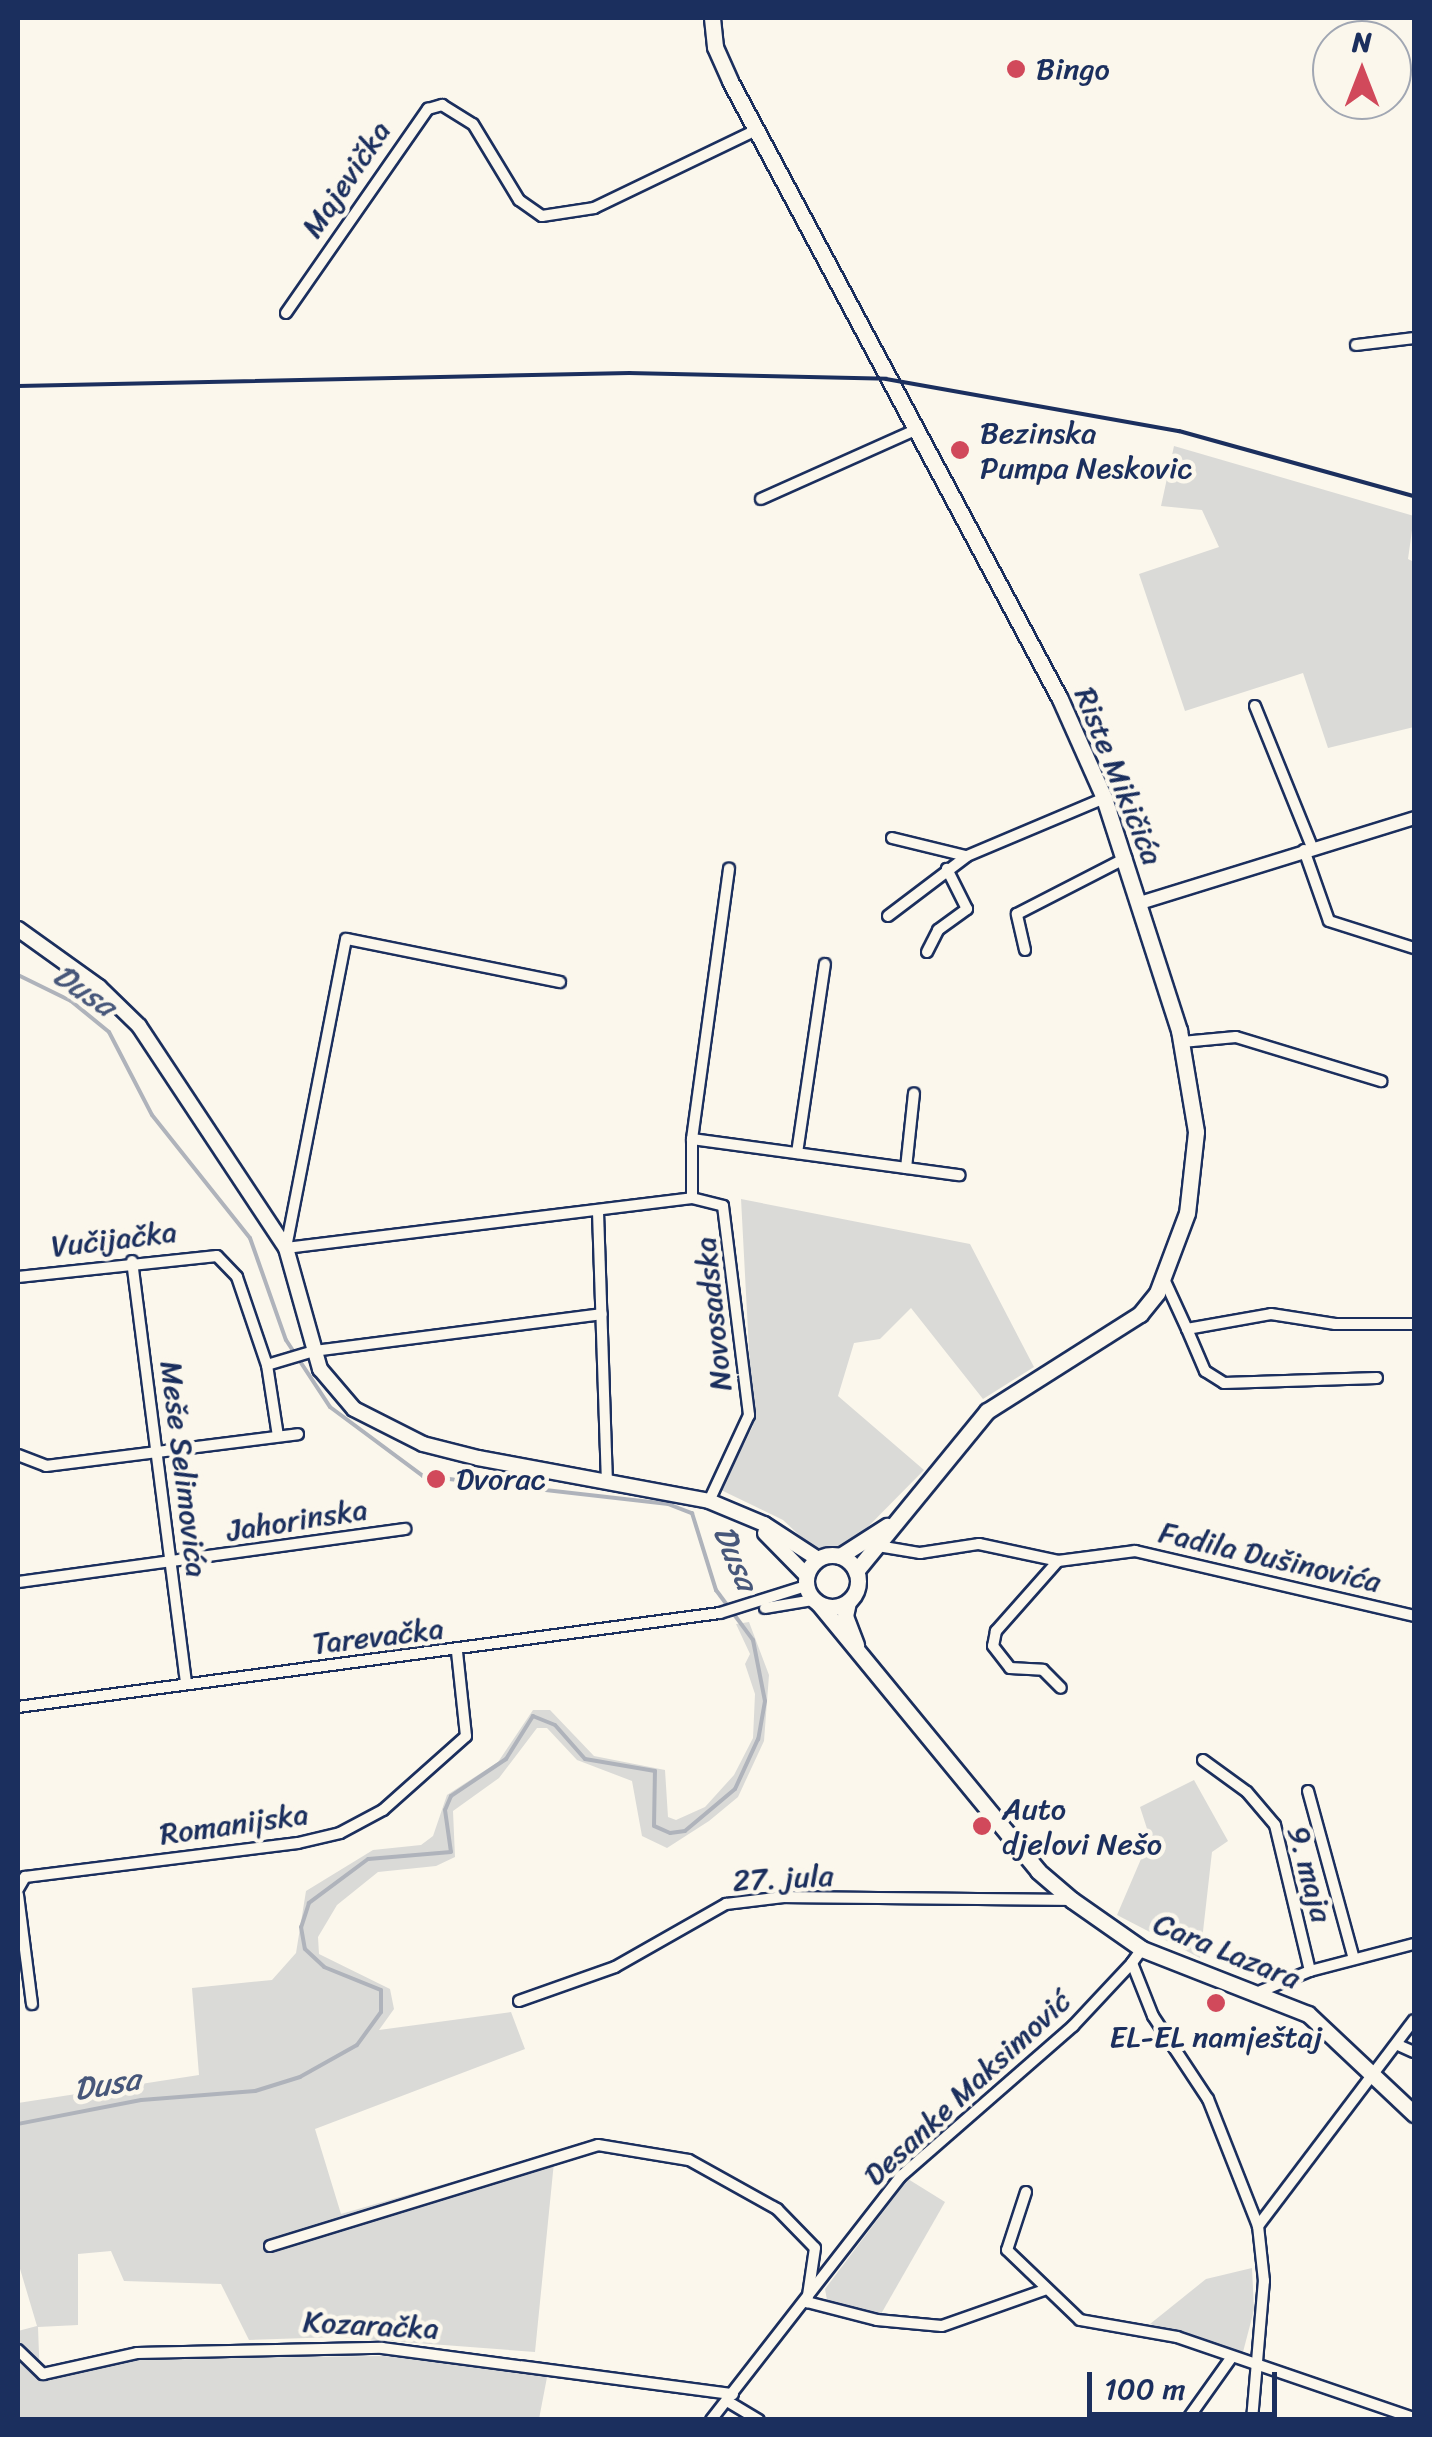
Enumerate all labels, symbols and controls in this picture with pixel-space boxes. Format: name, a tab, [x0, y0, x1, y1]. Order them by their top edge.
text: N	[1352, 17, 1372, 66]
north arrow	[1312, 20, 1412, 120]
place label: Bingo	[1036, 51, 1110, 87]
marker: Bingo	[1005, 58, 1027, 80]
street label: Majevička	[294, 114, 398, 244]
place label: Bezinska Pumpa Neskovic	[980, 415, 1194, 486]
marker: Bezinska Pumpa Neskovic	[949, 439, 971, 461]
street label: Riste Mikičića	[1067, 683, 1171, 869]
water label: Dusa	[45, 956, 123, 1026]
street label: Vučijačka	[49, 1213, 179, 1265]
street label: Novosadska	[687, 1235, 739, 1393]
street label: Meše Selimovića	[153, 1359, 215, 1579]
place label: Dvorac	[456, 1461, 545, 1497]
marker: Dvorac	[425, 1468, 447, 1490]
street label: Jahorinska	[224, 1491, 370, 1549]
street label: Fadila Dušinovića	[1156, 1514, 1384, 1600]
water label: Dusa	[704, 1520, 766, 1596]
street label: Tarevačka	[310, 1610, 446, 1662]
place label: Auto djelovi Nešo	[1002, 1791, 1162, 1862]
street label: Romanijska	[157, 1796, 311, 1852]
marker: Auto djelovi Nešo	[971, 1815, 993, 1837]
street label: 9. maja	[1280, 1822, 1340, 1926]
street label: 27. jula	[732, 1857, 834, 1899]
street label: Cara Lazara	[1149, 1905, 1305, 1997]
street label: Desanke Maksimović	[856, 1983, 1078, 2193]
marker: EL-EL namještaj	[1205, 1992, 1227, 2014]
place label: EL-EL namještaj	[1110, 2019, 1322, 2055]
water label: Dusa	[71, 2060, 143, 2110]
street label: Kozaračka	[302, 2303, 440, 2347]
scale bar	[1092, 2352, 1282, 2414]
text: 100 m	[1104, 2362, 1186, 2416]

